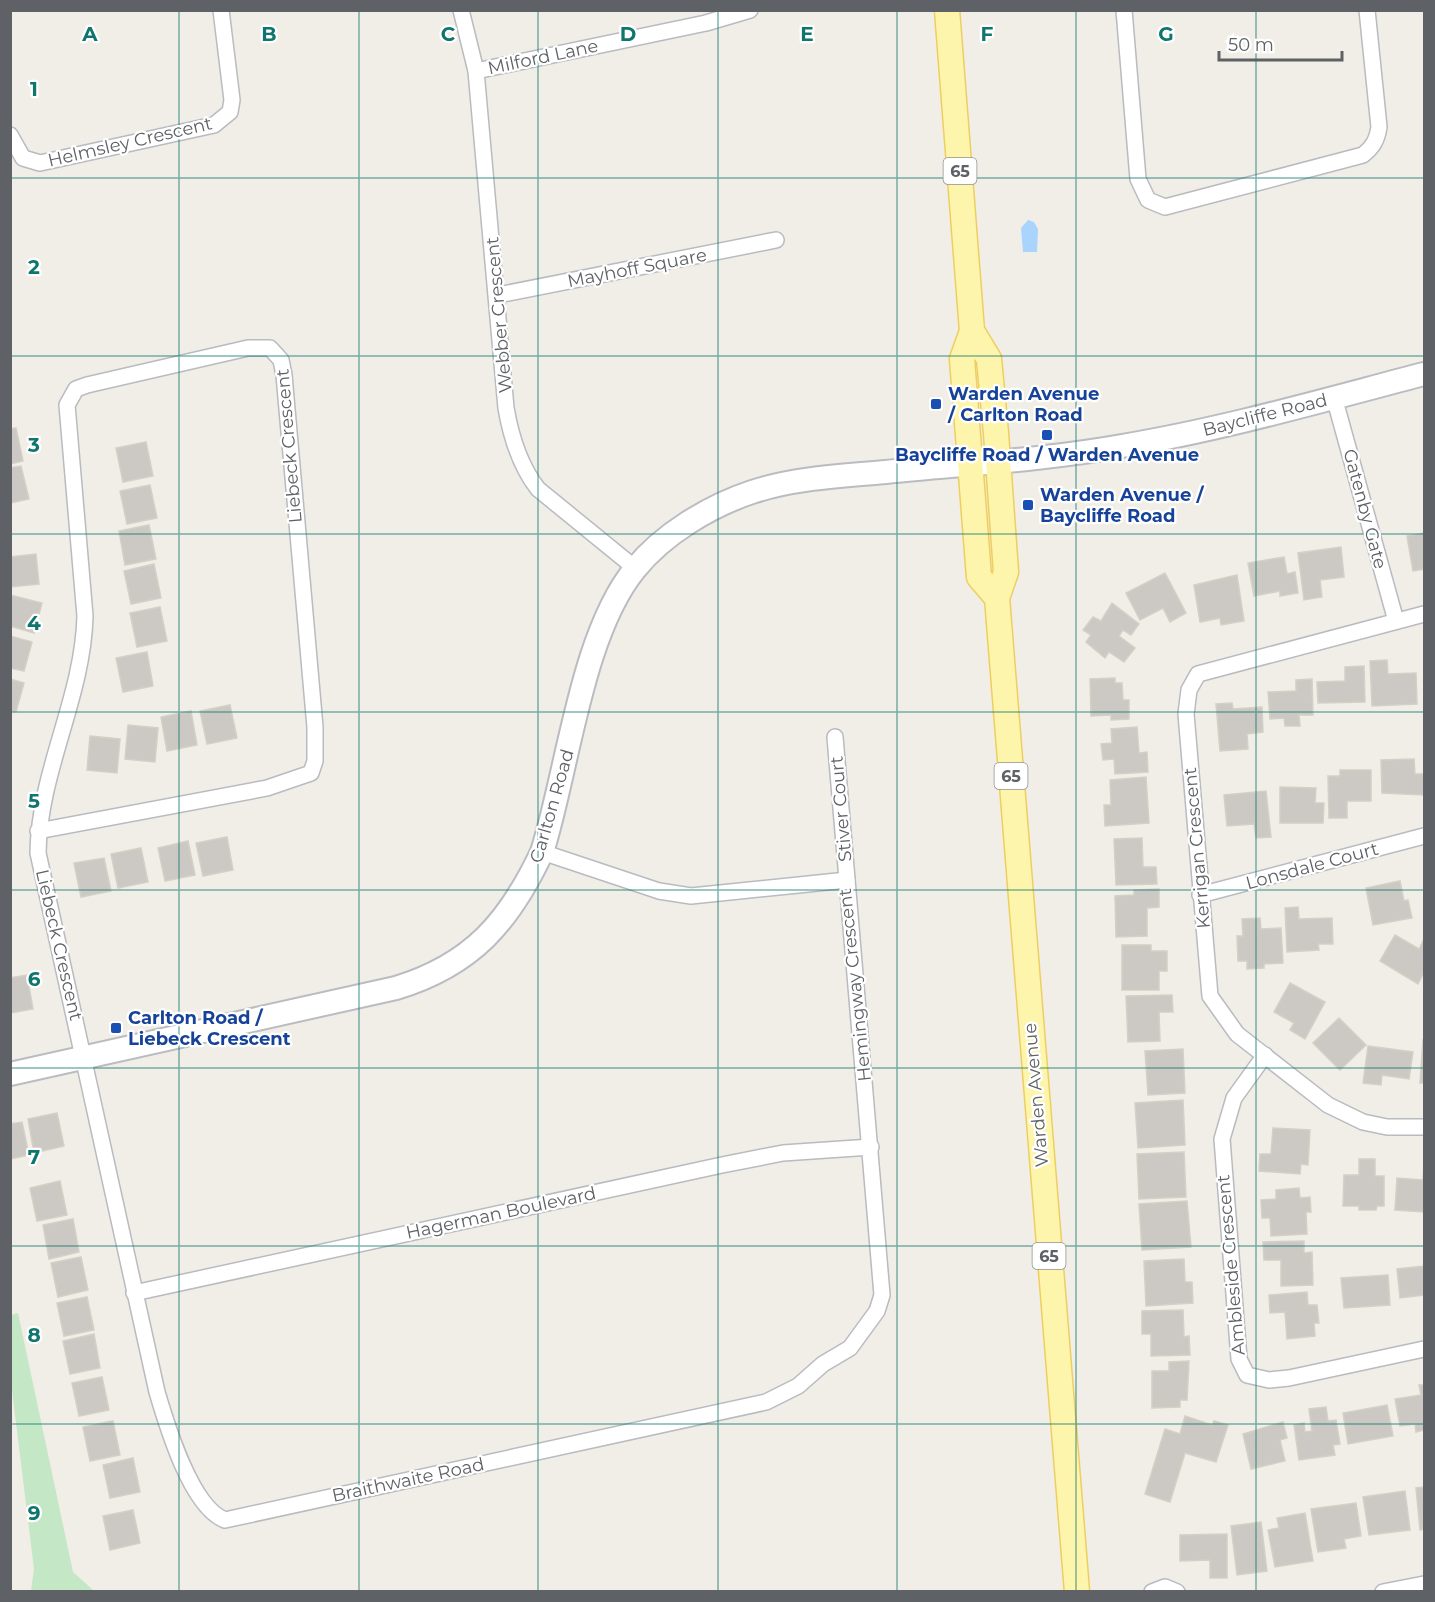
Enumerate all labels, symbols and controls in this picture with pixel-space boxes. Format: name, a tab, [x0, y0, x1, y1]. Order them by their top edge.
text: A	[81, 22, 98, 46]
text: B	[261, 22, 277, 46]
text: C	[441, 22, 456, 46]
text: D	[620, 22, 636, 46]
text: E	[800, 22, 814, 46]
text: F	[981, 22, 994, 46]
text: G	[1158, 22, 1174, 46]
scale bar	[1219, 24, 1342, 62]
text: 50 m	[1228, 34, 1274, 56]
street label: Milford Lane	[486, 35, 600, 79]
text: 1	[30, 77, 38, 101]
street label: Helmsley Crescent	[46, 112, 214, 172]
road number: 65	[944, 158, 976, 184]
street label: Webber Crescent	[481, 236, 517, 394]
street label: Mayhoff Square	[565, 244, 709, 292]
text: 2	[28, 255, 40, 279]
street label: Liebeck Crescent	[271, 368, 307, 524]
place label: Warden Avenue / Carlton Road	[947, 383, 1099, 426]
street label: Baycliffe Road	[1200, 389, 1330, 441]
marker: Warden Avenue / Carlton Road	[929, 397, 943, 411]
marker: Baycliffe Road / Warden Avenue	[1040, 428, 1054, 442]
text: 3	[27, 433, 40, 457]
place label: Baycliffe Road / Warden Avenue	[895, 444, 1199, 466]
street label: Gatenby Gate	[1338, 447, 1392, 572]
place label: Warden Avenue / Baycliffe Road	[1040, 484, 1204, 527]
marker: Warden Avenue / Baycliffe Road	[1021, 498, 1035, 512]
text: 4	[27, 611, 41, 635]
street label: Carlton Road	[525, 747, 579, 865]
street label: Stiver Court	[825, 755, 857, 863]
road number: 65	[994, 763, 1028, 789]
street label: Kerrigan Crescent	[1179, 766, 1215, 930]
text: 5	[28, 789, 40, 813]
street label: Lonsdale Court	[1243, 838, 1381, 894]
street label: Liebeck Crescent	[31, 867, 87, 1023]
street label: Hemingway Crescent	[834, 887, 876, 1083]
text: 6	[28, 967, 41, 991]
place label: Carlton Road / Liebeck Crescent	[128, 1007, 291, 1050]
marker: Carlton Road / Liebeck Crescent	[109, 1021, 123, 1035]
street label: Warden Avenue	[1019, 1022, 1053, 1168]
text: 7	[28, 1145, 40, 1169]
street label: Ambleside Crescent	[1212, 1174, 1250, 1356]
street label: Hagerman Boulevard	[404, 1182, 598, 1244]
road number: 65	[1032, 1243, 1066, 1269]
text: 8	[27, 1323, 41, 1347]
street label: Braithwaite Road	[330, 1453, 486, 1507]
text: 9	[28, 1501, 40, 1525]

